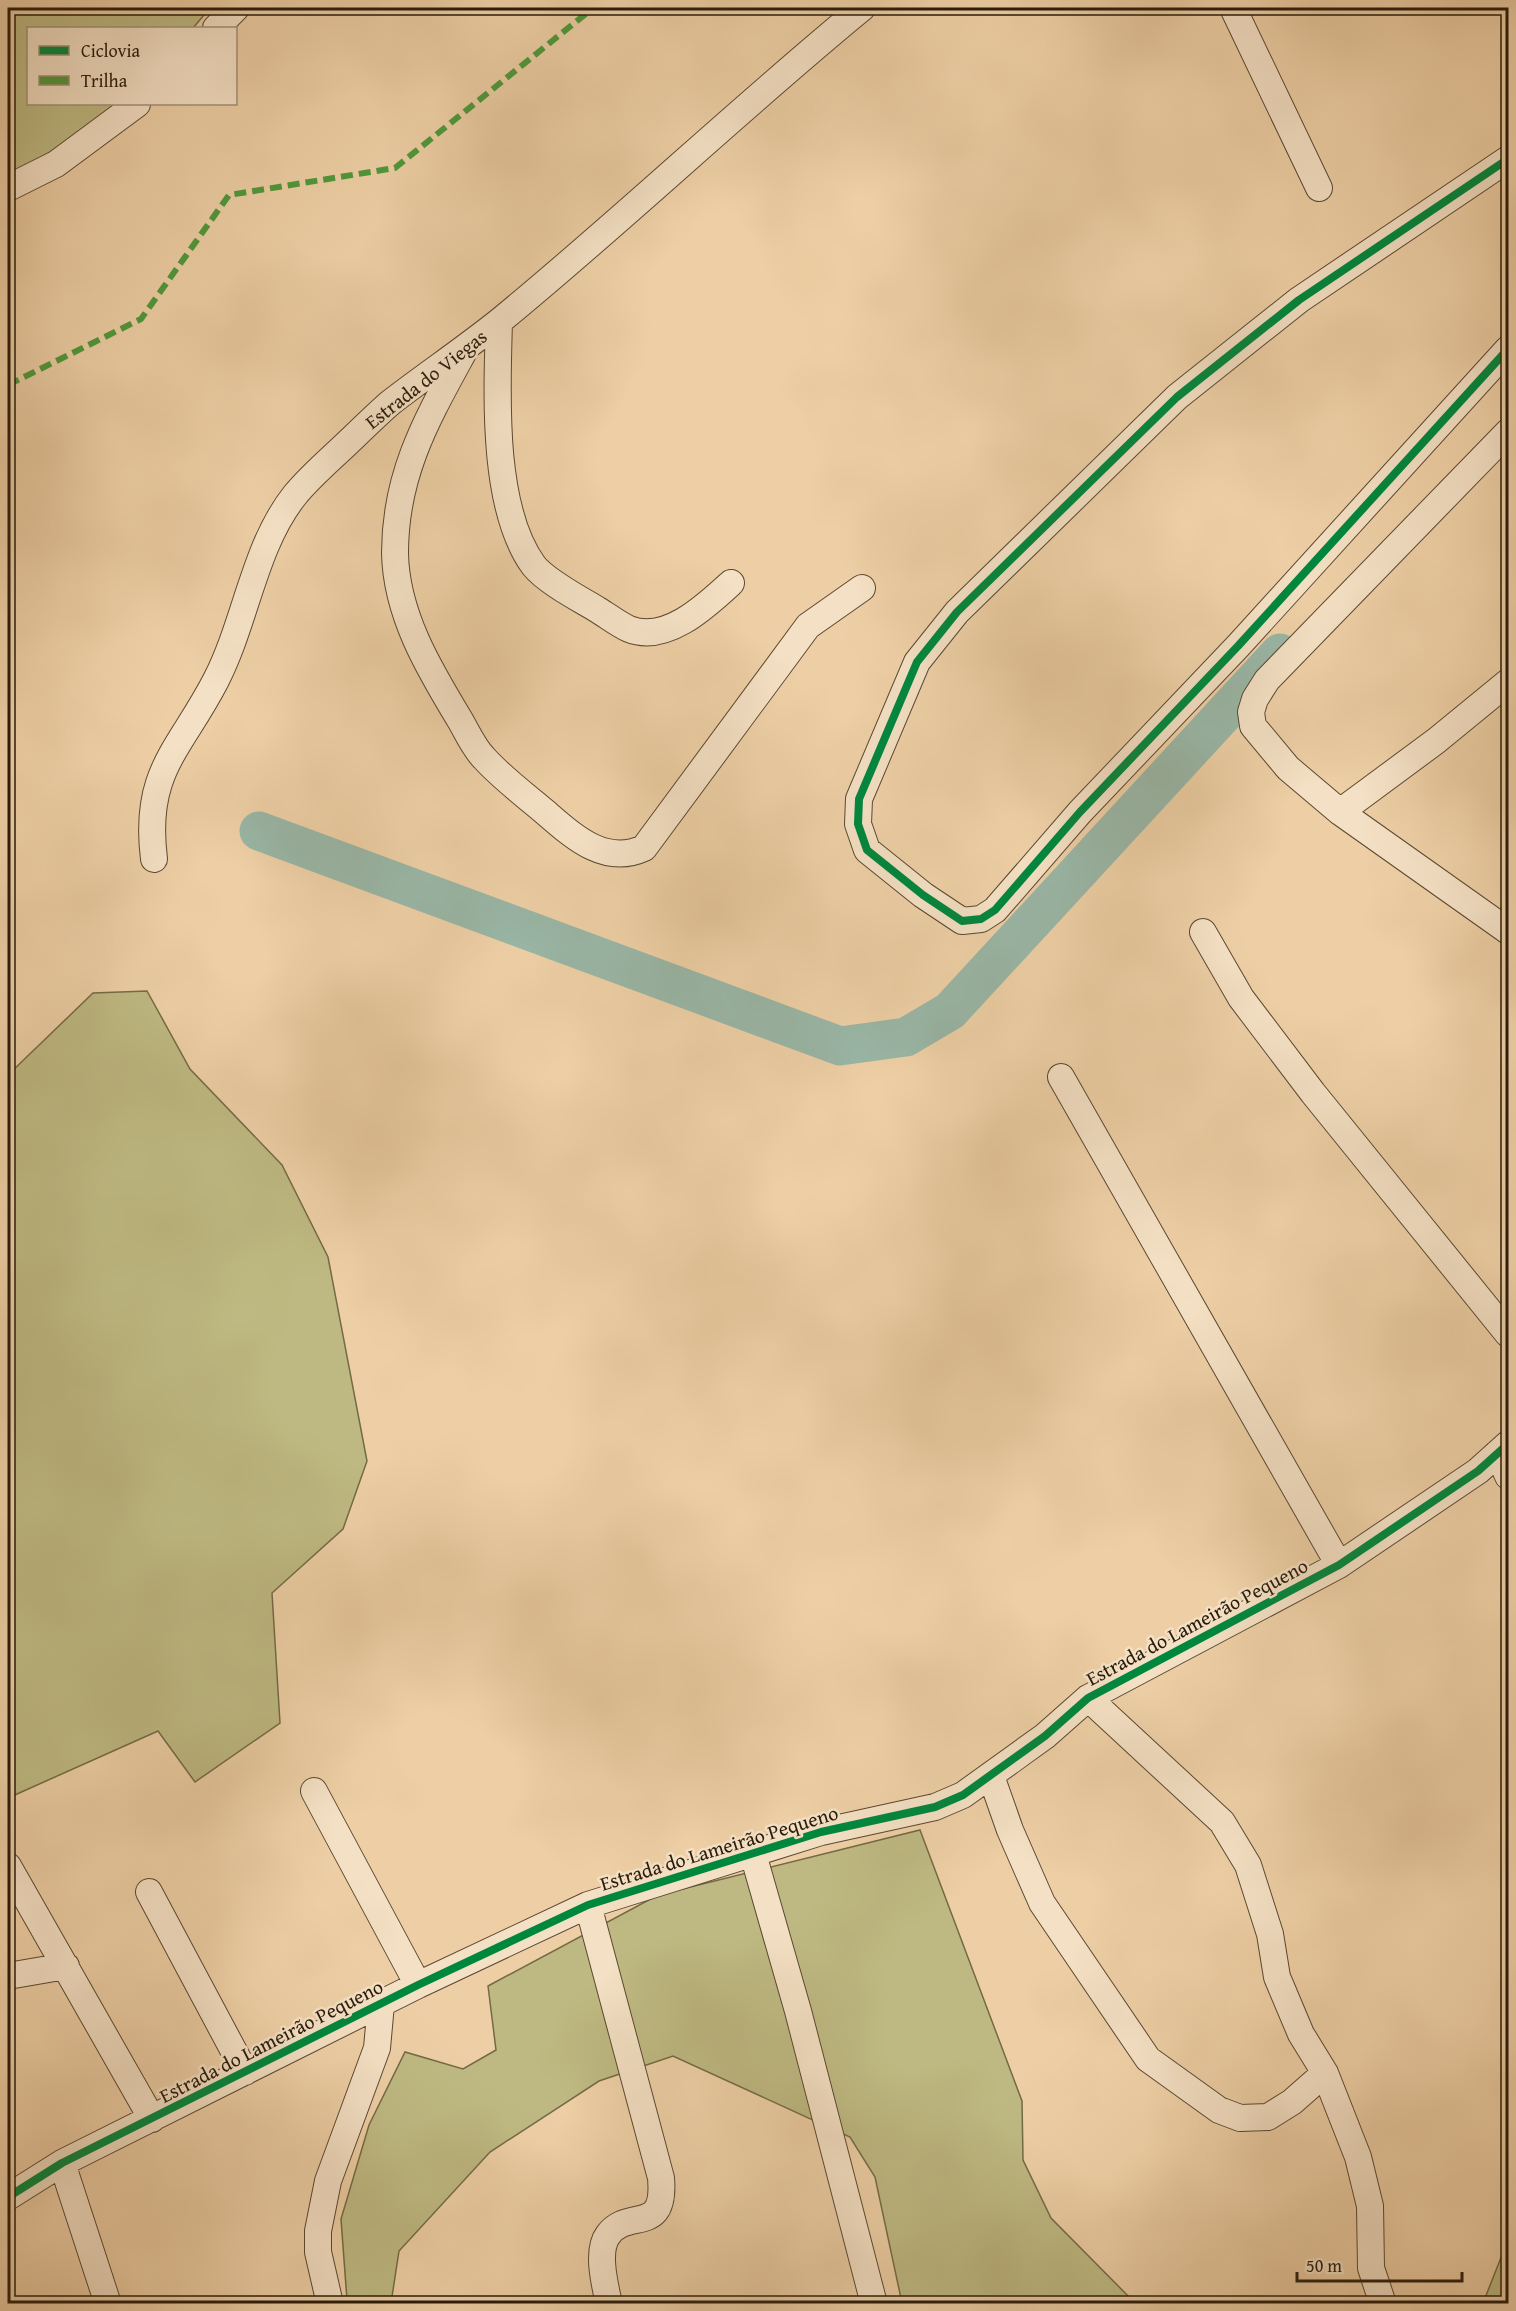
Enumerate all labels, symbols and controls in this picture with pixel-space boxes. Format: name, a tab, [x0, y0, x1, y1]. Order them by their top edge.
legend	[27, 27, 237, 105]
text: Ciclovia	[81, 37, 140, 64]
text: Trilha	[81, 67, 128, 94]
street label: Estrada do Viegas	[359, 322, 493, 436]
street label: Estrada do Lameirão Pequeno	[1081, 1551, 1313, 1692]
street label: Estrada do Lameirão Pequeno	[596, 1797, 841, 1898]
street label: Estrada do Lameirão Pequeno	[154, 1971, 388, 2110]
scale bar	[1297, 2245, 1462, 2283]
text: 50 m	[1306, 2252, 1342, 2279]

